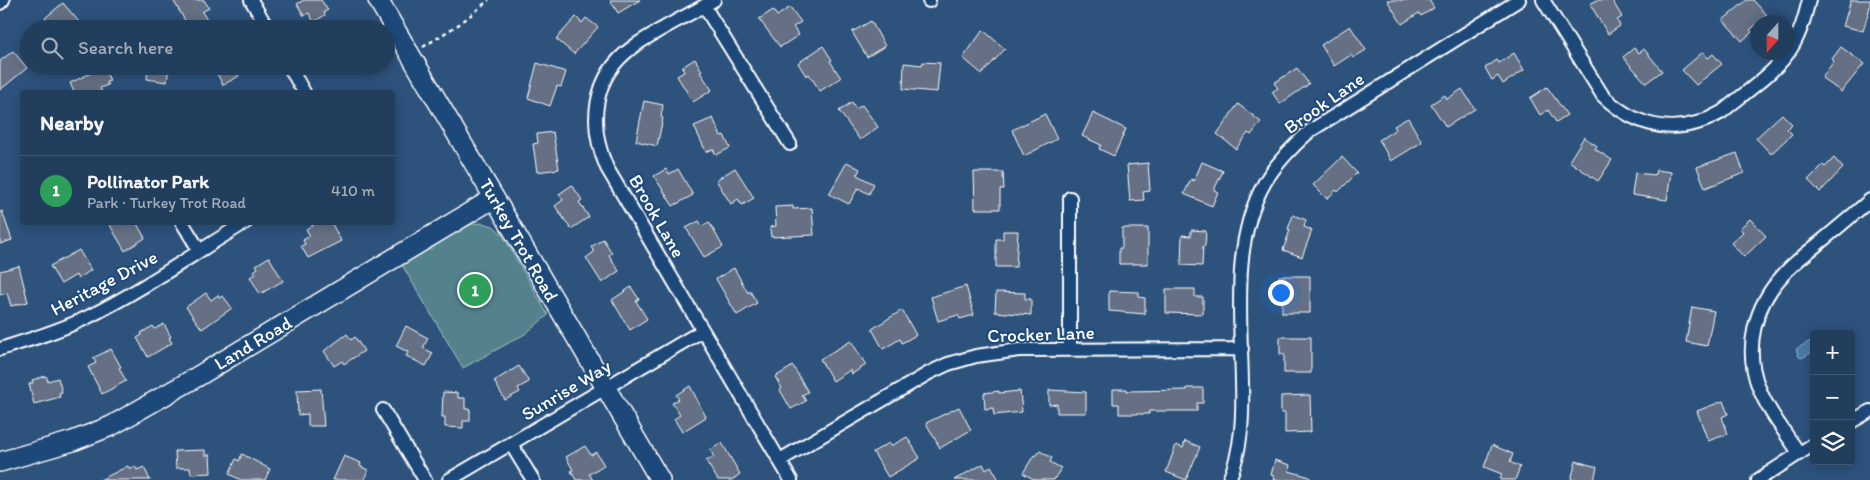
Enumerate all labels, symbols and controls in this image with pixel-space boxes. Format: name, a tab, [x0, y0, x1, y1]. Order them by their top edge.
north arrow	[1750, 15, 1795, 60]
search box	[20, 20, 395, 75]
icon: search	[38, 34, 66, 62]
text: Search here	[78, 36, 173, 59]
street label: Brook Lane	[1280, 67, 1368, 139]
text: Nearby	[40, 110, 104, 135]
text: Pollinator Park	[87, 170, 209, 193]
street label: Brook Lane	[624, 170, 690, 262]
street label: Turkey Trot Road	[474, 174, 564, 306]
text: 1	[52, 181, 60, 200]
text: 410 m	[331, 181, 375, 200]
text: Park · Turkey Trot Road	[87, 193, 246, 212]
street label: Heritage Drive	[47, 245, 161, 321]
pin: 1	[459, 271, 491, 309]
your location	[1268, 280, 1294, 306]
street label: Land Road	[210, 311, 296, 375]
street label: Crocker Lane	[987, 321, 1095, 347]
map controls	[1810, 330, 1855, 465]
button: +	[1810, 330, 1855, 375]
street label: Sunrise Way	[517, 354, 615, 426]
button: −	[1810, 375, 1855, 420]
button: layers	[1810, 420, 1855, 465]

